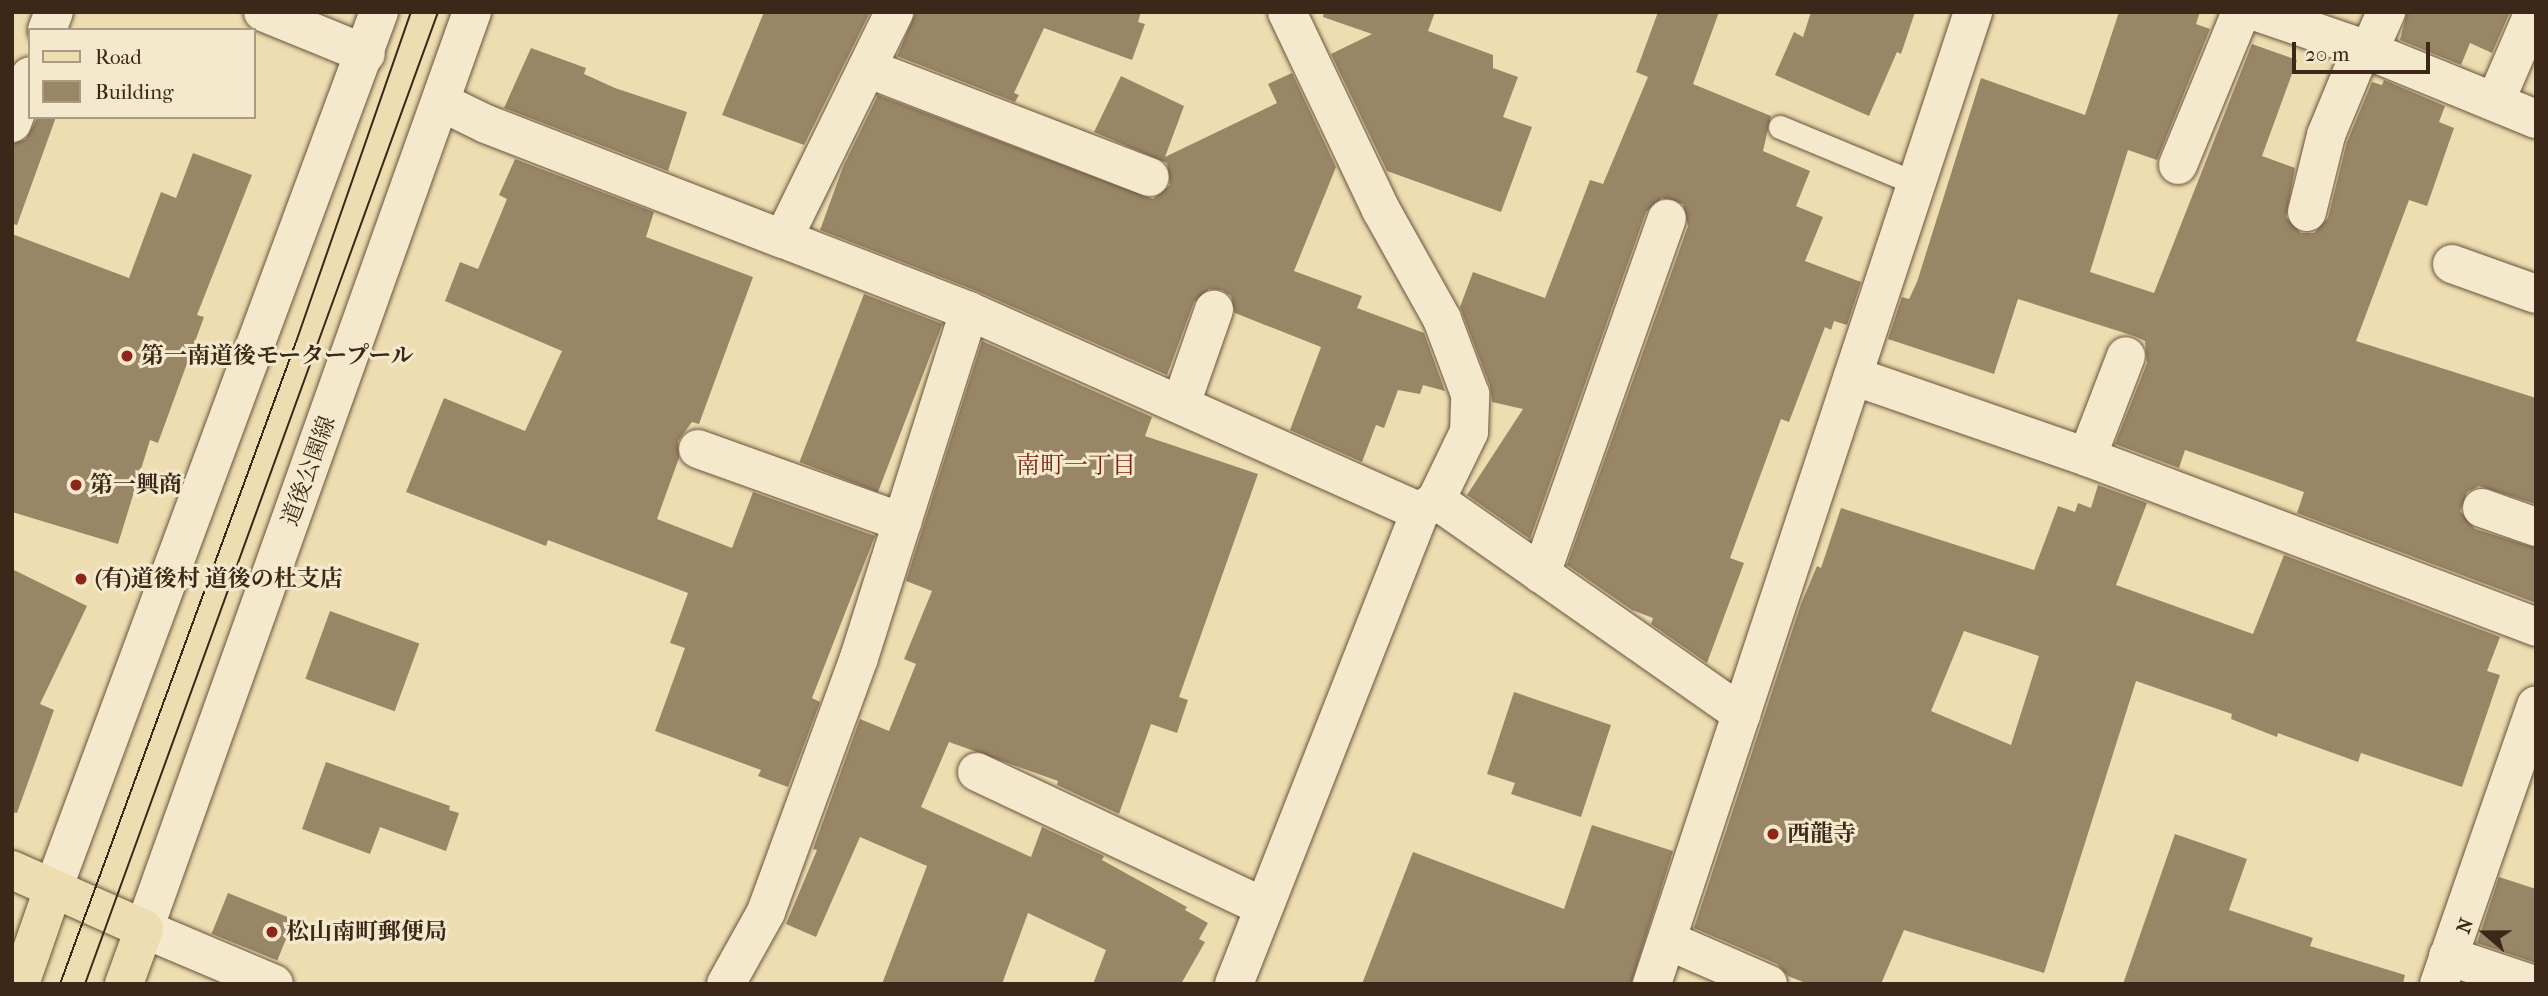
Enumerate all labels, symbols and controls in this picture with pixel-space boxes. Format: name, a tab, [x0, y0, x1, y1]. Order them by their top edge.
legend	[28, 28, 256, 119]
scale bar	[2296, 28, 2434, 72]
text: 20 m	[2305, 42, 2349, 66]
text: Road	[95, 45, 142, 69]
text: Building	[95, 80, 173, 104]
place label: 第一南道後モータープール	[141, 342, 415, 370]
marker: 第一南道後モータープール	[119, 348, 135, 364]
street label: 道後公園線	[276, 412, 342, 530]
district label: 南町一丁目	[1016, 452, 1136, 480]
place label: 第一興商	[90, 471, 182, 499]
marker: 第一興商	[68, 477, 84, 493]
place label: (有)道後村 道後の杜支店	[95, 565, 343, 593]
marker: (有)道後村 道後の杜支店	[73, 571, 89, 587]
place label: 西龍寺	[1787, 820, 1856, 848]
marker: 西龍寺	[1765, 826, 1781, 842]
north arrow	[2450, 898, 2520, 968]
text: N	[2452, 915, 2478, 936]
place label: 松山南町郵便局	[286, 918, 447, 946]
marker: 松山南町郵便局	[264, 924, 280, 940]

